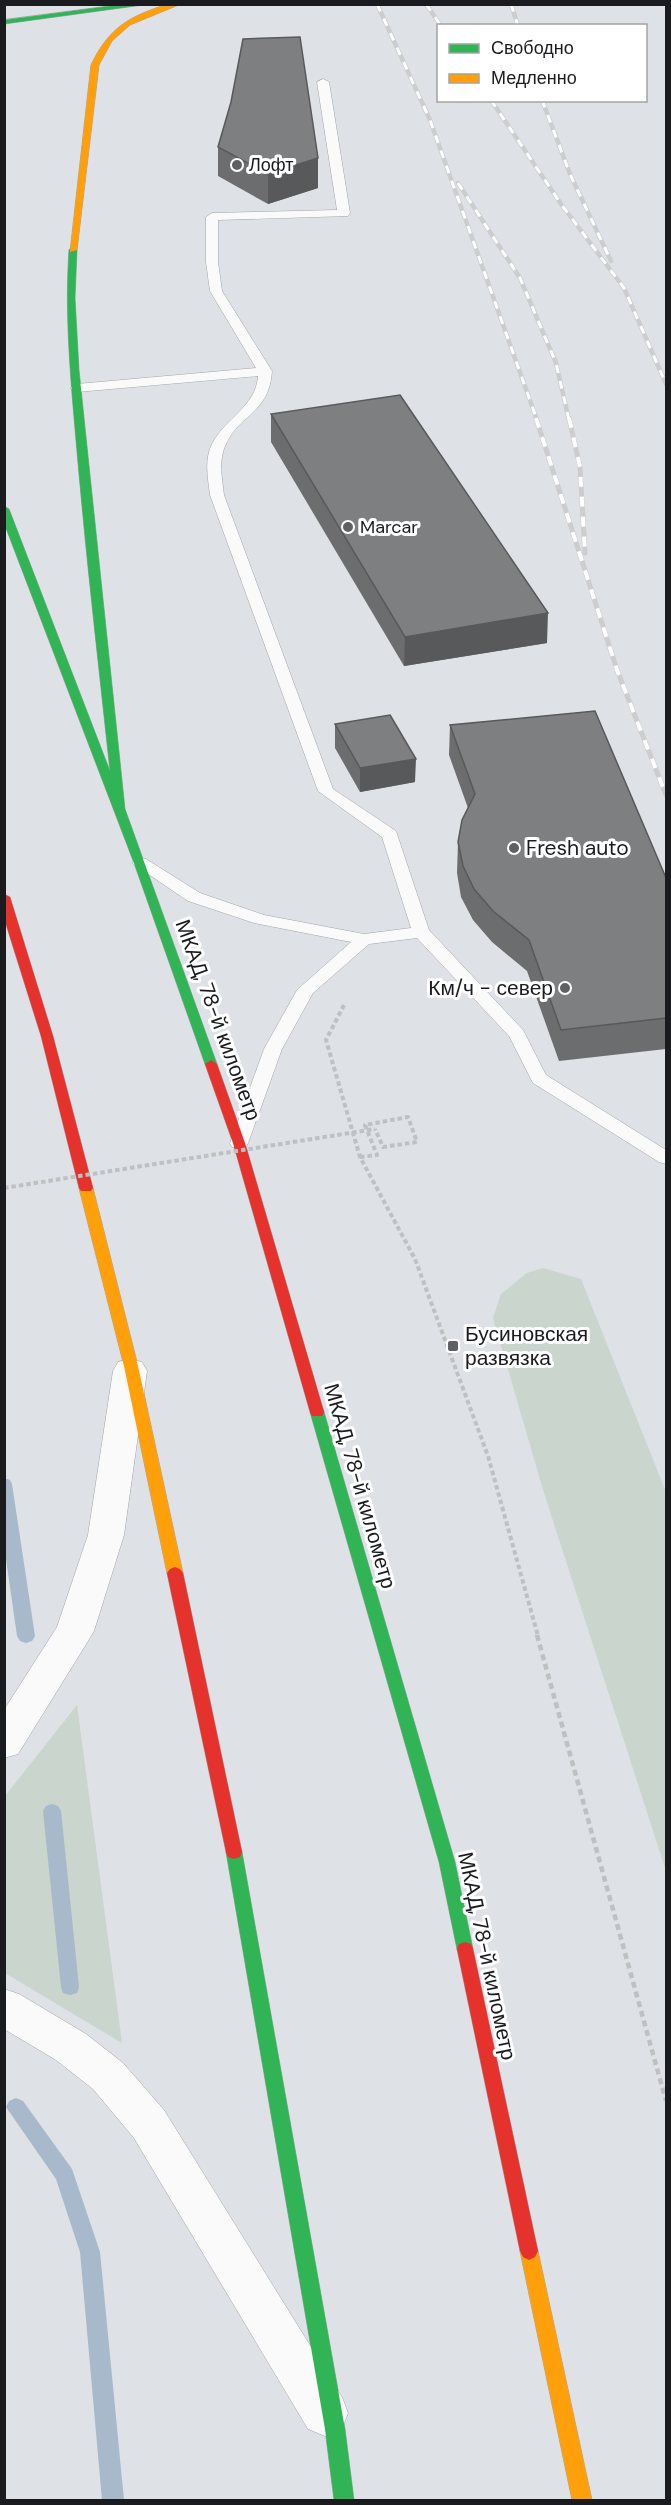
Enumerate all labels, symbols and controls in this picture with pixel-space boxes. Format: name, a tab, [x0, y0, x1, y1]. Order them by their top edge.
legend	[437, 24, 647, 102]
text: Свободно	[491, 36, 574, 60]
text: Медленно	[491, 66, 577, 90]
place label: Лофт	[249, 153, 293, 177]
marker: Лофт	[230, 158, 244, 172]
place label: Marcar	[360, 515, 418, 539]
marker: Marcar	[341, 520, 355, 534]
place label: Fresh auto	[526, 834, 629, 862]
marker: Fresh auto	[507, 841, 521, 855]
street label: МКАД, 78-й километр	[169, 916, 267, 1124]
place label: Км/ч - север	[428, 974, 553, 1002]
marker: Км/ч - север	[558, 981, 572, 995]
place label: Бусиновская развязка	[465, 1320, 588, 1372]
marker: Бусиновская развязка	[446, 1339, 460, 1353]
street label: МКАД, 78-й километр	[317, 1380, 403, 1592]
street label: МКАД, 78-й километр	[451, 1849, 523, 2063]

